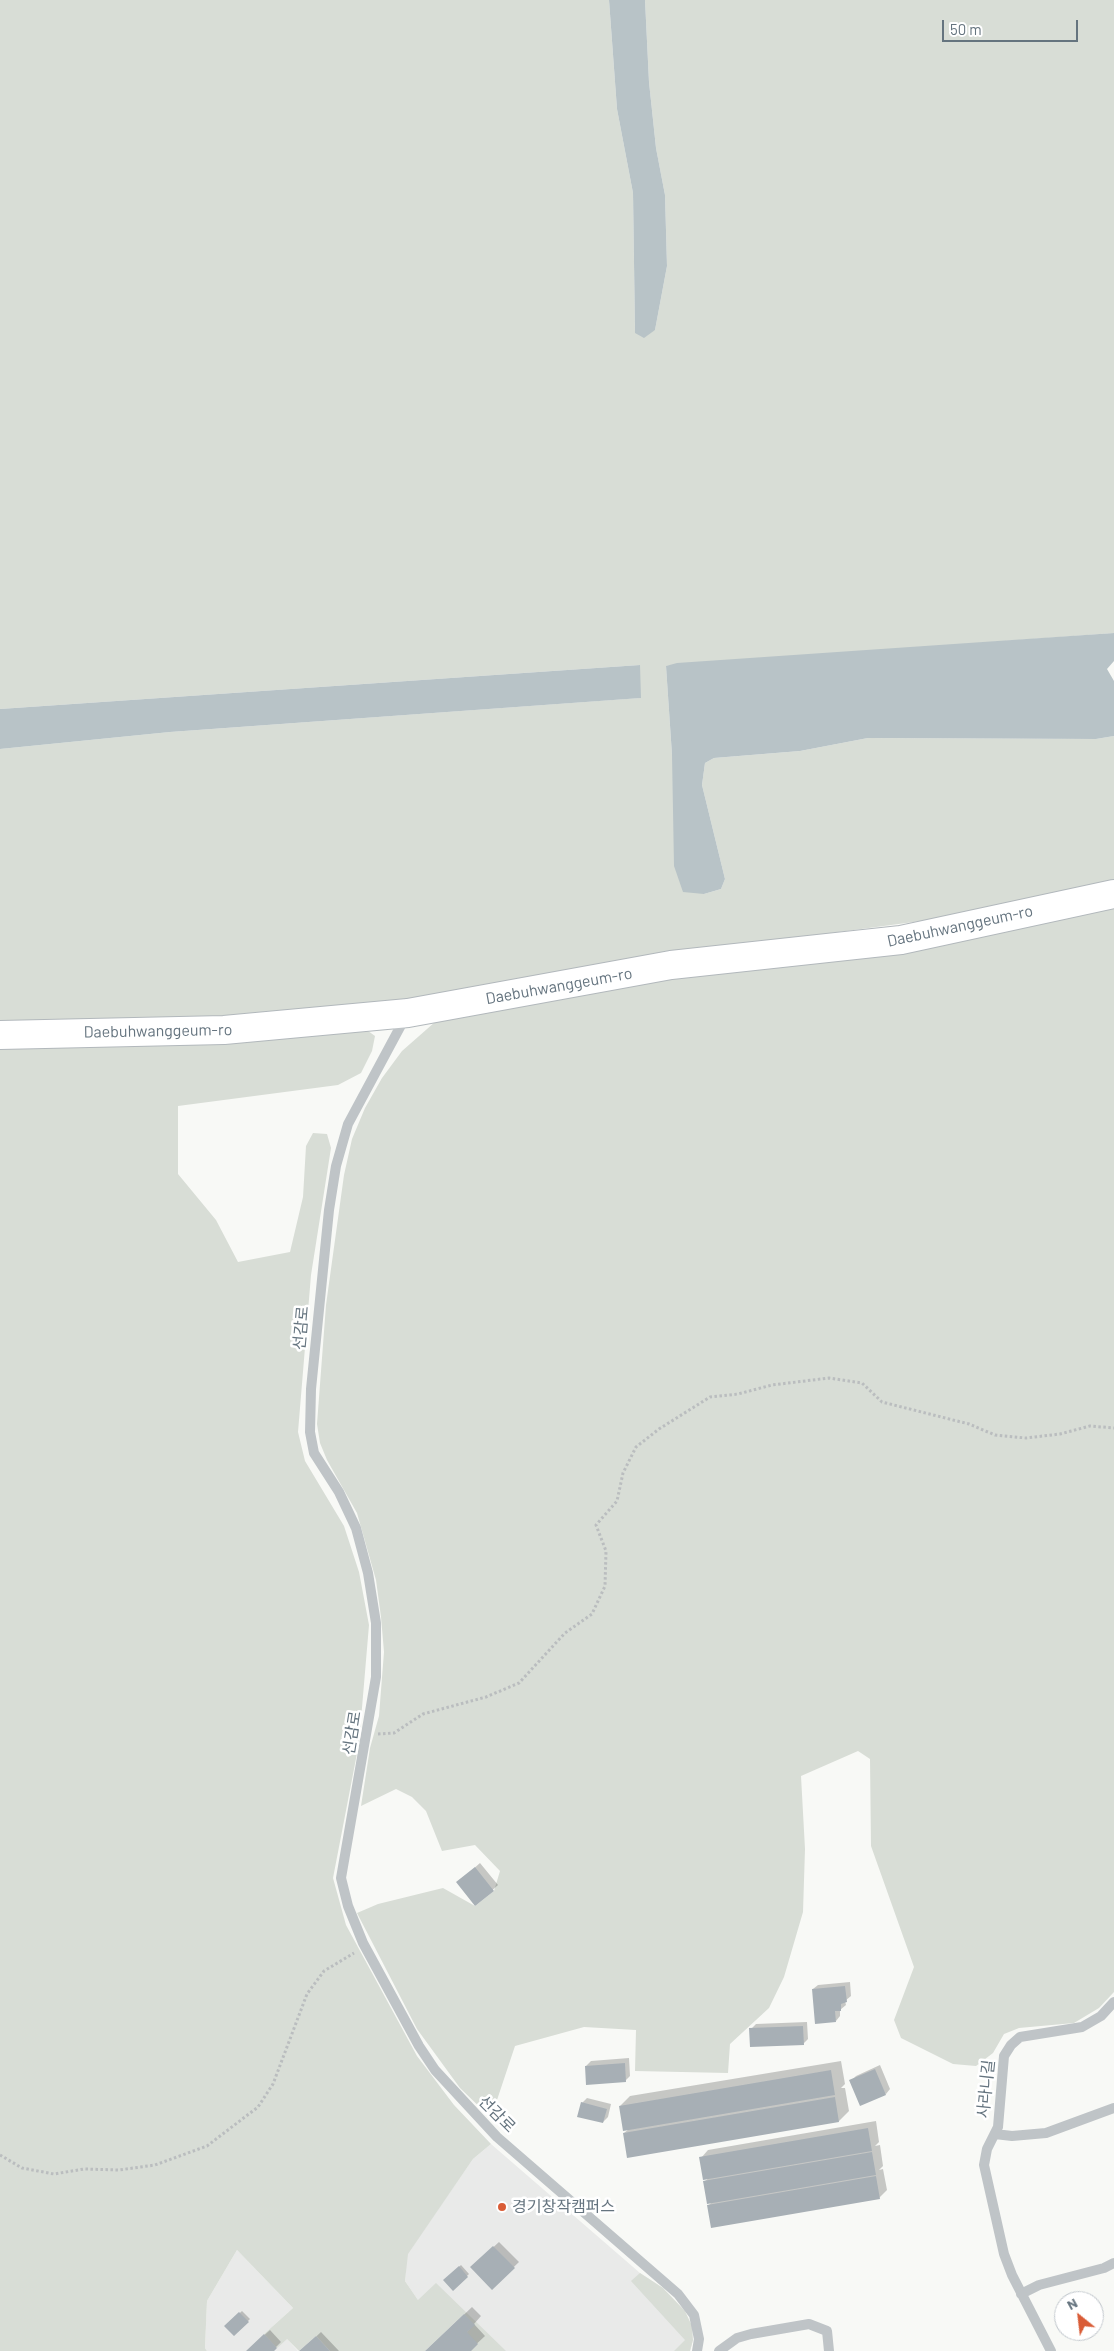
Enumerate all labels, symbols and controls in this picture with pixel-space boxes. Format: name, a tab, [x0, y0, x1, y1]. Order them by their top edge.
scale bar	[944, 10, 1080, 42]
text: 50 m	[950, 20, 982, 38]
street label: Daebuhwanggeum-ro	[885, 901, 1035, 951]
street label: Daebuhwanggeum-ro	[484, 964, 634, 1008]
street label: Daebuhwanggeum-ro	[84, 1020, 232, 1042]
street label: 선감로	[290, 1305, 312, 1351]
street label: 선감로	[339, 1710, 365, 1756]
street label: 사라니길	[973, 2059, 999, 2119]
street label: 선감로	[475, 2092, 519, 2136]
place label: 경기창작캠퍼스	[512, 2197, 615, 2217]
marker: 경기창작캠퍼스	[496, 2201, 508, 2213]
north arrow	[1054, 2291, 1104, 2341]
text: N	[1064, 2294, 1080, 2313]

